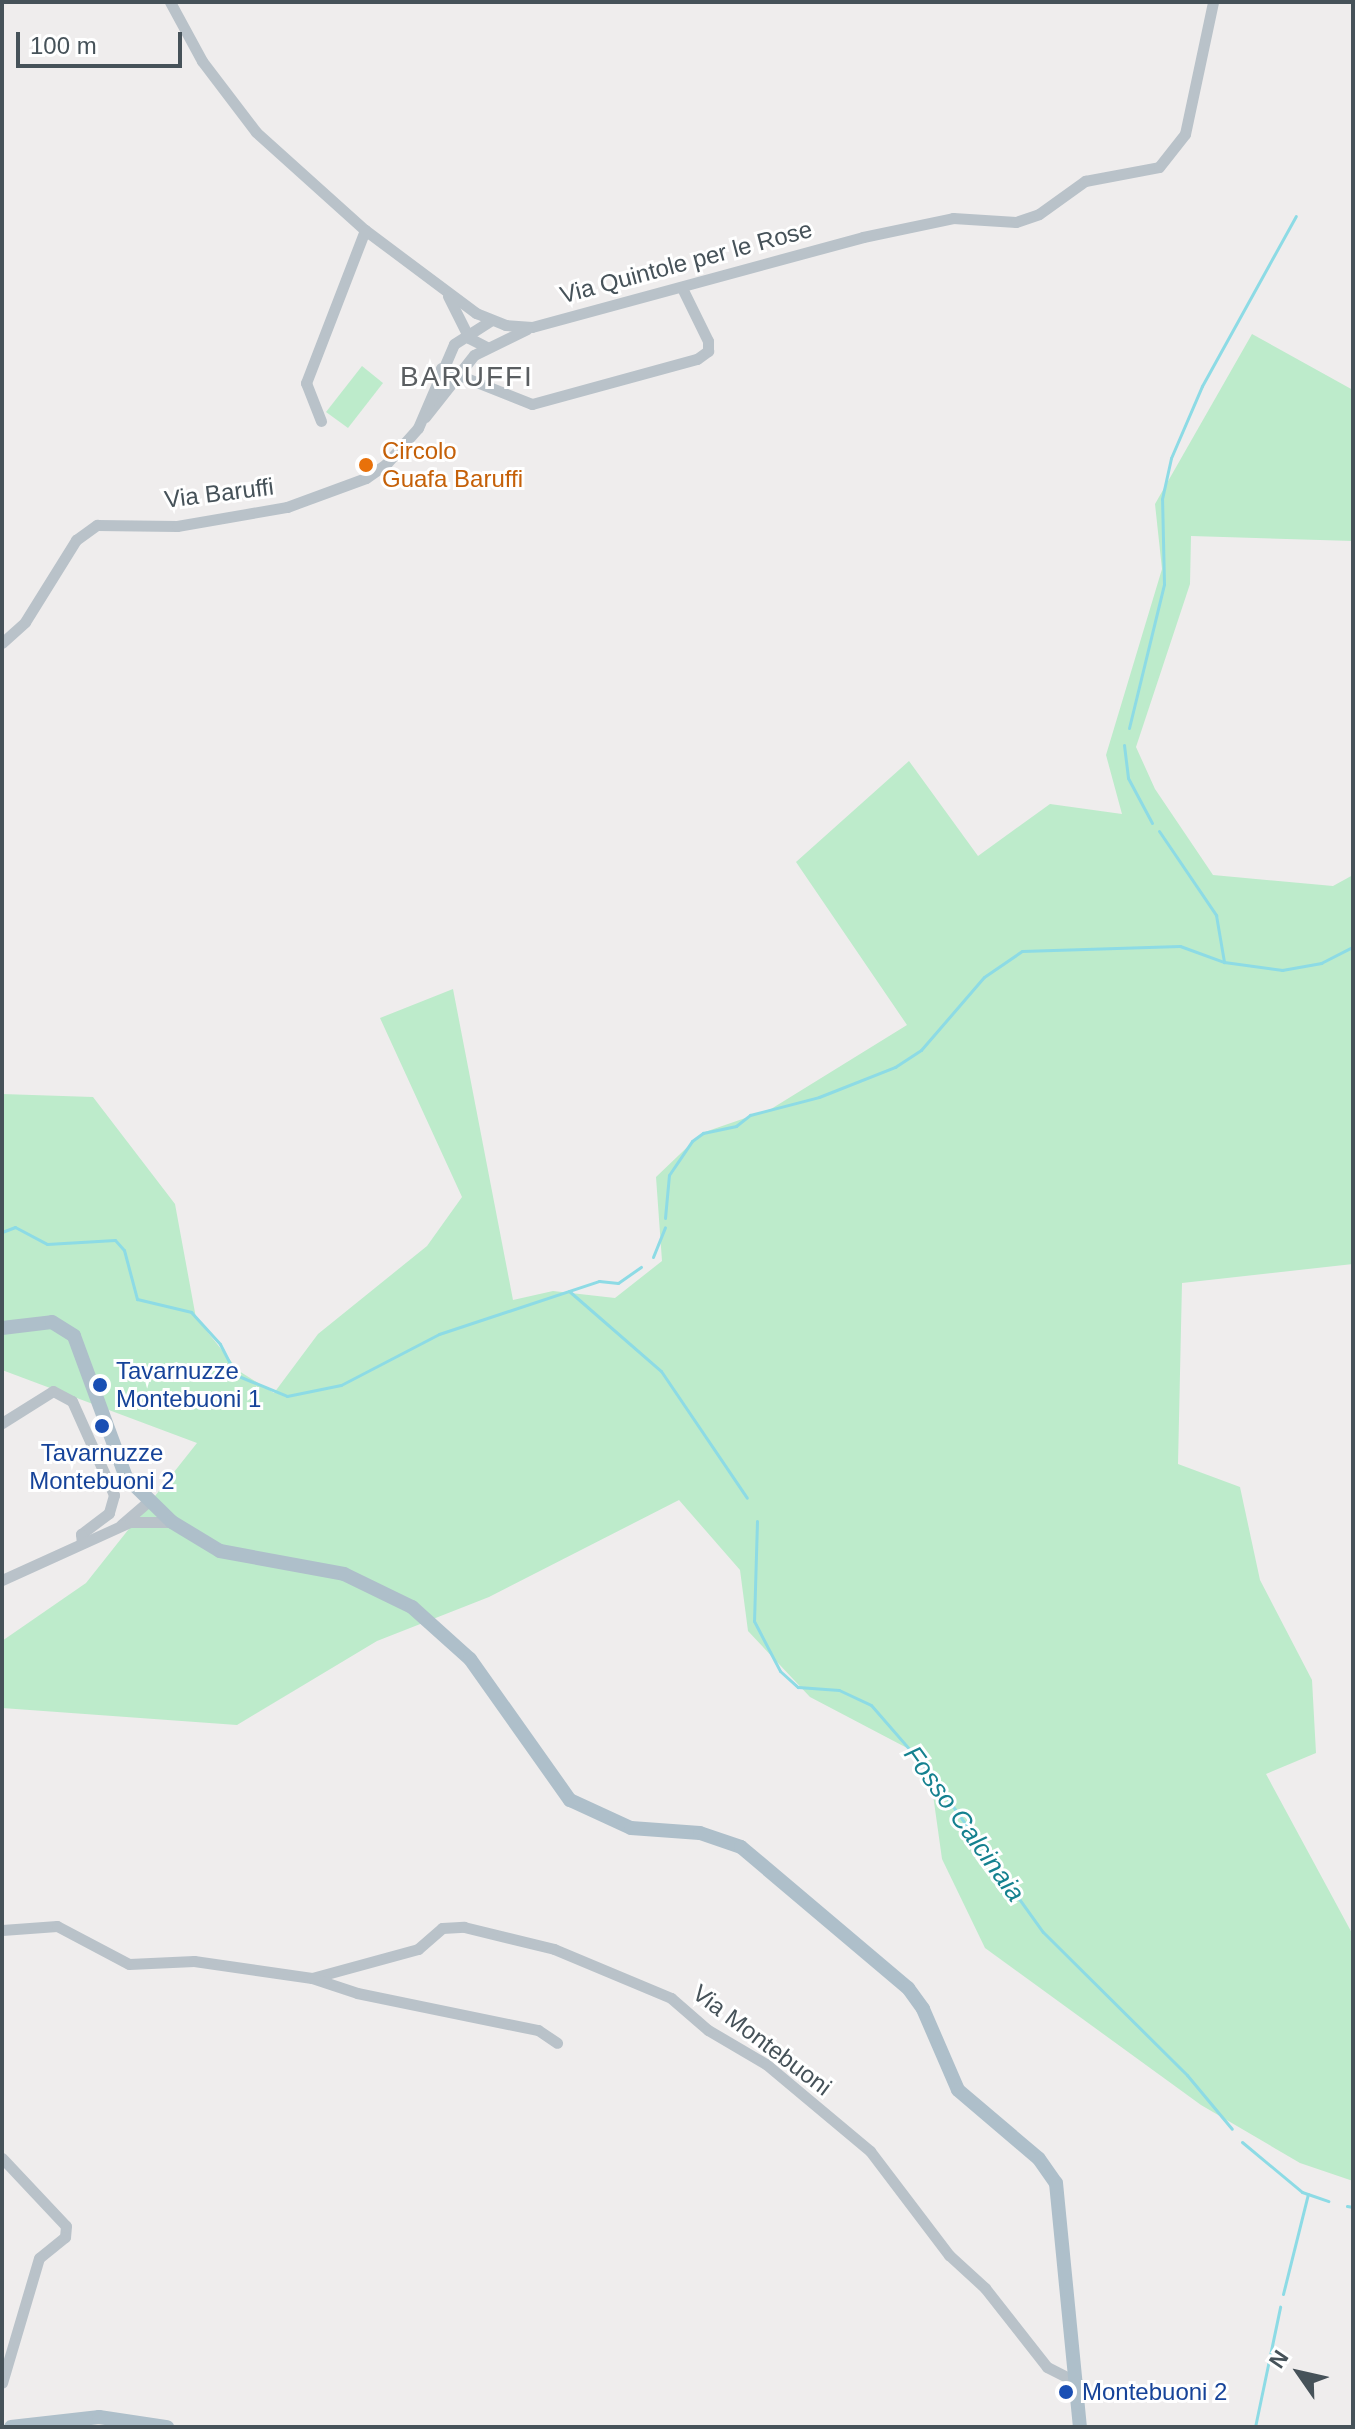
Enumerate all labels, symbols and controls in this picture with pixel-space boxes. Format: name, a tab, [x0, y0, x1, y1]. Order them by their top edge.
scale bar	[20, 16, 186, 66]
text: 100 m	[30, 32, 97, 59]
street label: Via Quintole per le Rose	[557, 214, 815, 310]
district label: BARUFFI	[400, 360, 534, 394]
place label: Circolo Guafa Baruffi	[382, 437, 523, 493]
marker: Circolo Guafa Baruffi	[357, 456, 375, 474]
street label: Via Baruffi	[163, 472, 275, 514]
place label: Tavarnuzze Montebuoni 1	[116, 1357, 261, 1413]
marker: Tavarnuzze Montebuoni 1	[91, 1376, 109, 1394]
marker: Tavarnuzze Montebuoni 2	[93, 1417, 111, 1435]
place label: Tavarnuzze Montebuoni 2	[29, 1439, 175, 1495]
water label: Fosso Calcinaia	[897, 1740, 1031, 1908]
street label: Via Montebuoni	[687, 1978, 837, 2102]
north arrow	[1259, 2333, 1339, 2413]
text: N	[1264, 2346, 1293, 2373]
place label: Montebuoni 2	[1082, 2378, 1227, 2406]
marker: Montebuoni 2	[1057, 2383, 1075, 2401]

